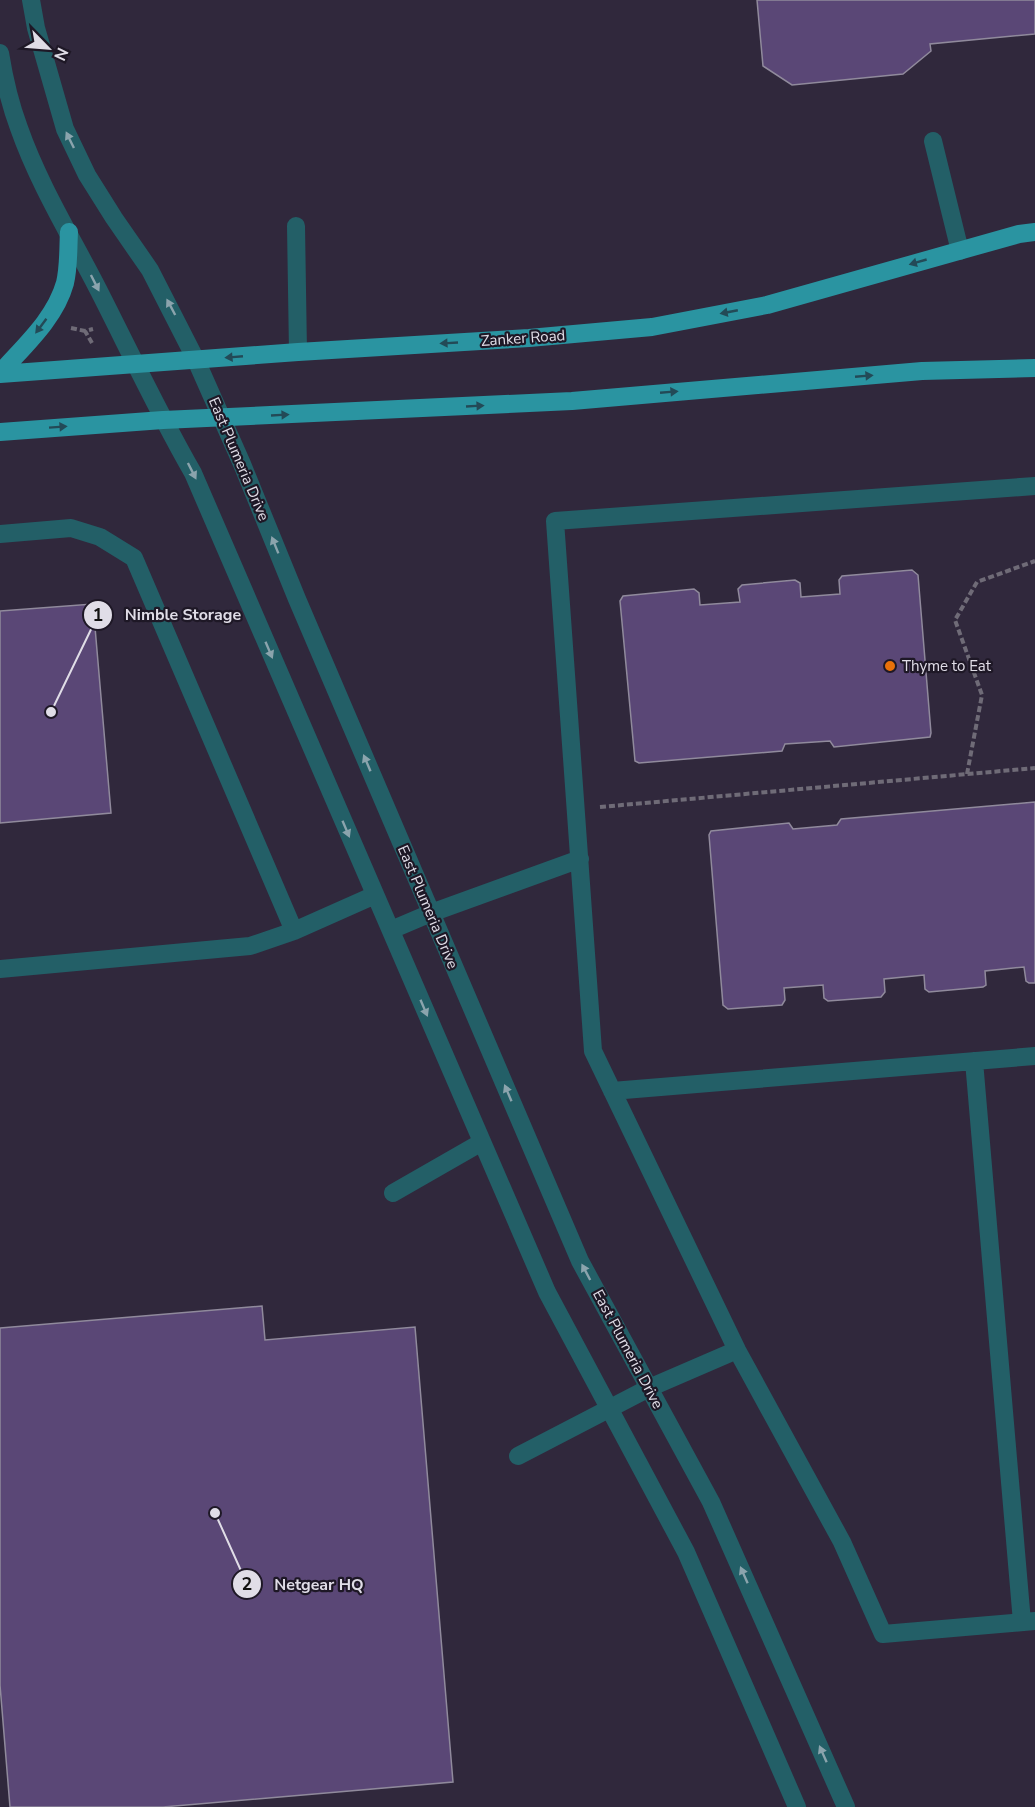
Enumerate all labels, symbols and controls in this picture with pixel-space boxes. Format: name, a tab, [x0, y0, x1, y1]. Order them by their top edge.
north arrow	[18, 18, 78, 78]
text: N	[48, 44, 73, 64]
one-way arrow	[66, 132, 75, 149]
one-way arrow	[908, 258, 927, 268]
one-way arrow	[90, 274, 100, 291]
one-way arrow	[166, 299, 175, 316]
one-way arrow	[719, 308, 738, 317]
one-way arrow	[35, 317, 47, 333]
street label: Zanker Road	[480, 325, 566, 351]
one-way arrow	[440, 338, 459, 347]
one-way arrow	[224, 352, 243, 362]
one-way arrow	[854, 371, 873, 381]
one-way arrow	[660, 387, 679, 397]
street label: East Plumeria Drive	[204, 394, 274, 524]
one-way arrow	[465, 401, 484, 410]
one-way arrow	[271, 411, 290, 420]
one-way arrow	[49, 423, 68, 432]
one-way arrow	[186, 462, 196, 480]
one-way arrow	[270, 536, 279, 554]
callout: Nimble Storage	[83, 598, 253, 632]
text: 1	[93, 603, 103, 627]
text: Nimble Storage	[125, 604, 241, 626]
one-way arrow	[264, 641, 274, 659]
place label: Thyme to Eat	[902, 656, 992, 676]
marker: Thyme to Eat	[883, 659, 897, 673]
one-way arrow	[362, 753, 372, 771]
one-way arrow	[342, 820, 352, 838]
street label: East Plumeria Drive	[393, 842, 463, 972]
one-way arrow	[419, 999, 429, 1017]
one-way arrow	[503, 1084, 513, 1102]
one-way arrow	[581, 1263, 591, 1280]
street label: East Plumeria Drive	[588, 1286, 668, 1412]
callout: Netgear HQ	[232, 1567, 376, 1601]
one-way arrow	[739, 1567, 748, 1584]
text: 2	[242, 1572, 252, 1596]
text: Netgear HQ	[274, 1574, 364, 1596]
one-way arrow	[818, 1745, 827, 1762]

